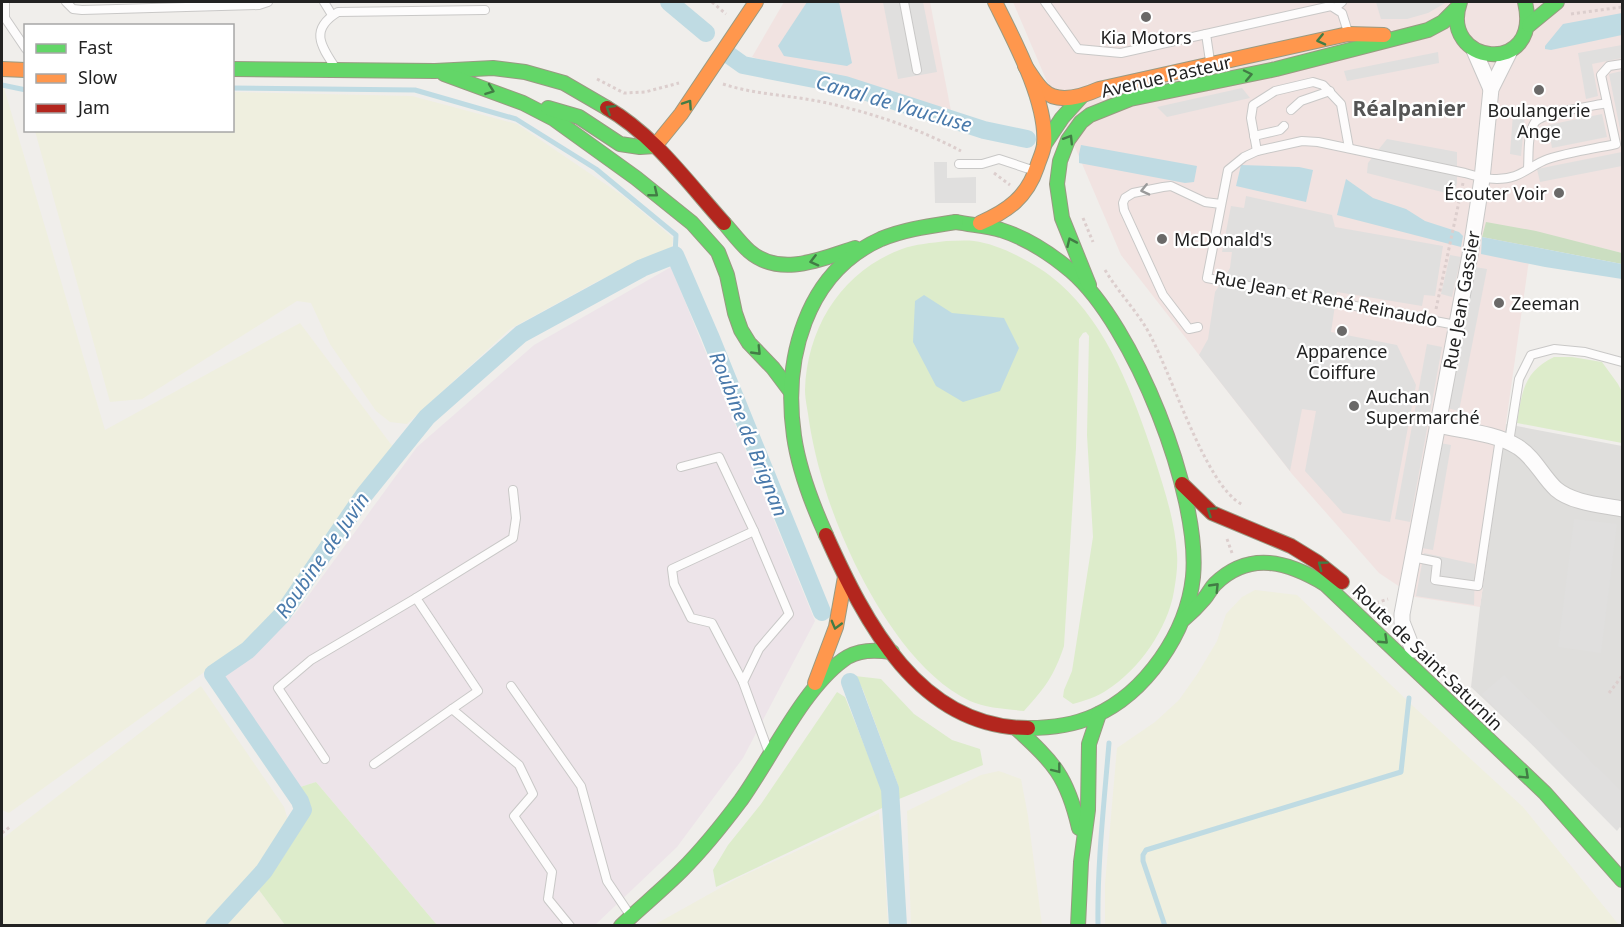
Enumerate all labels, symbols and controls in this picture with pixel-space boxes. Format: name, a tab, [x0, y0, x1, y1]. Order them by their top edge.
marker: Kia Motors	[1139, 10, 1153, 24]
legend	[24, 24, 234, 132]
place label: Kia Motors	[1100, 25, 1192, 49]
one-way arrow	[1316, 33, 1326, 46]
text: Fast	[78, 35, 113, 59]
street label: Avenue Pasteur	[1099, 49, 1234, 103]
text: Slow	[78, 65, 117, 89]
water label: Canal de Vaucluse	[813, 68, 975, 138]
one-way arrow	[1243, 69, 1253, 82]
one-way arrow	[484, 83, 495, 96]
marker: Boulangerie Ange	[1532, 83, 1546, 97]
district label: Réalpanier	[1353, 94, 1466, 122]
text: Jam	[76, 95, 110, 119]
place label: Boulangerie Ange	[1487, 98, 1591, 143]
one-way arrow	[681, 99, 692, 110]
one-way arrow	[605, 105, 616, 116]
one-way arrow	[1062, 135, 1074, 145]
place label: Écouter Voir	[1444, 181, 1548, 205]
one-way arrow	[1141, 183, 1151, 196]
one-way arrow	[647, 186, 658, 197]
marker: Écouter Voir	[1552, 186, 1566, 200]
place label: McDonald's	[1174, 227, 1272, 251]
street label: Rue Jean Gassier	[1437, 228, 1485, 371]
marker: McDonald's	[1155, 232, 1169, 246]
one-way arrow	[1067, 237, 1079, 248]
one-way arrow	[809, 253, 819, 266]
street label: Rue Jean et René Reinaudo	[1212, 265, 1440, 331]
place label: Zeeman	[1511, 291, 1580, 315]
marker: Zeeman	[1492, 296, 1506, 310]
marker: Apparence Coiffure	[1335, 324, 1349, 338]
place label: Apparence Coiffure	[1297, 339, 1387, 384]
one-way arrow	[749, 343, 760, 354]
water label: Roubine de Brignan	[704, 347, 794, 521]
place label: Auchan Supermarché	[1366, 384, 1480, 429]
marker: Auchan Supermarché	[1347, 399, 1361, 413]
water label: Roubine de Juvin	[269, 487, 375, 623]
one-way arrow	[1207, 507, 1218, 518]
one-way arrow	[1318, 562, 1329, 573]
street label: Route de Saint-Saturnin	[1348, 579, 1508, 735]
one-way arrow	[1207, 583, 1218, 594]
one-way arrow	[831, 619, 843, 629]
one-way arrow	[1378, 633, 1388, 644]
one-way arrow	[1050, 762, 1061, 773]
one-way arrow	[1518, 767, 1529, 778]

